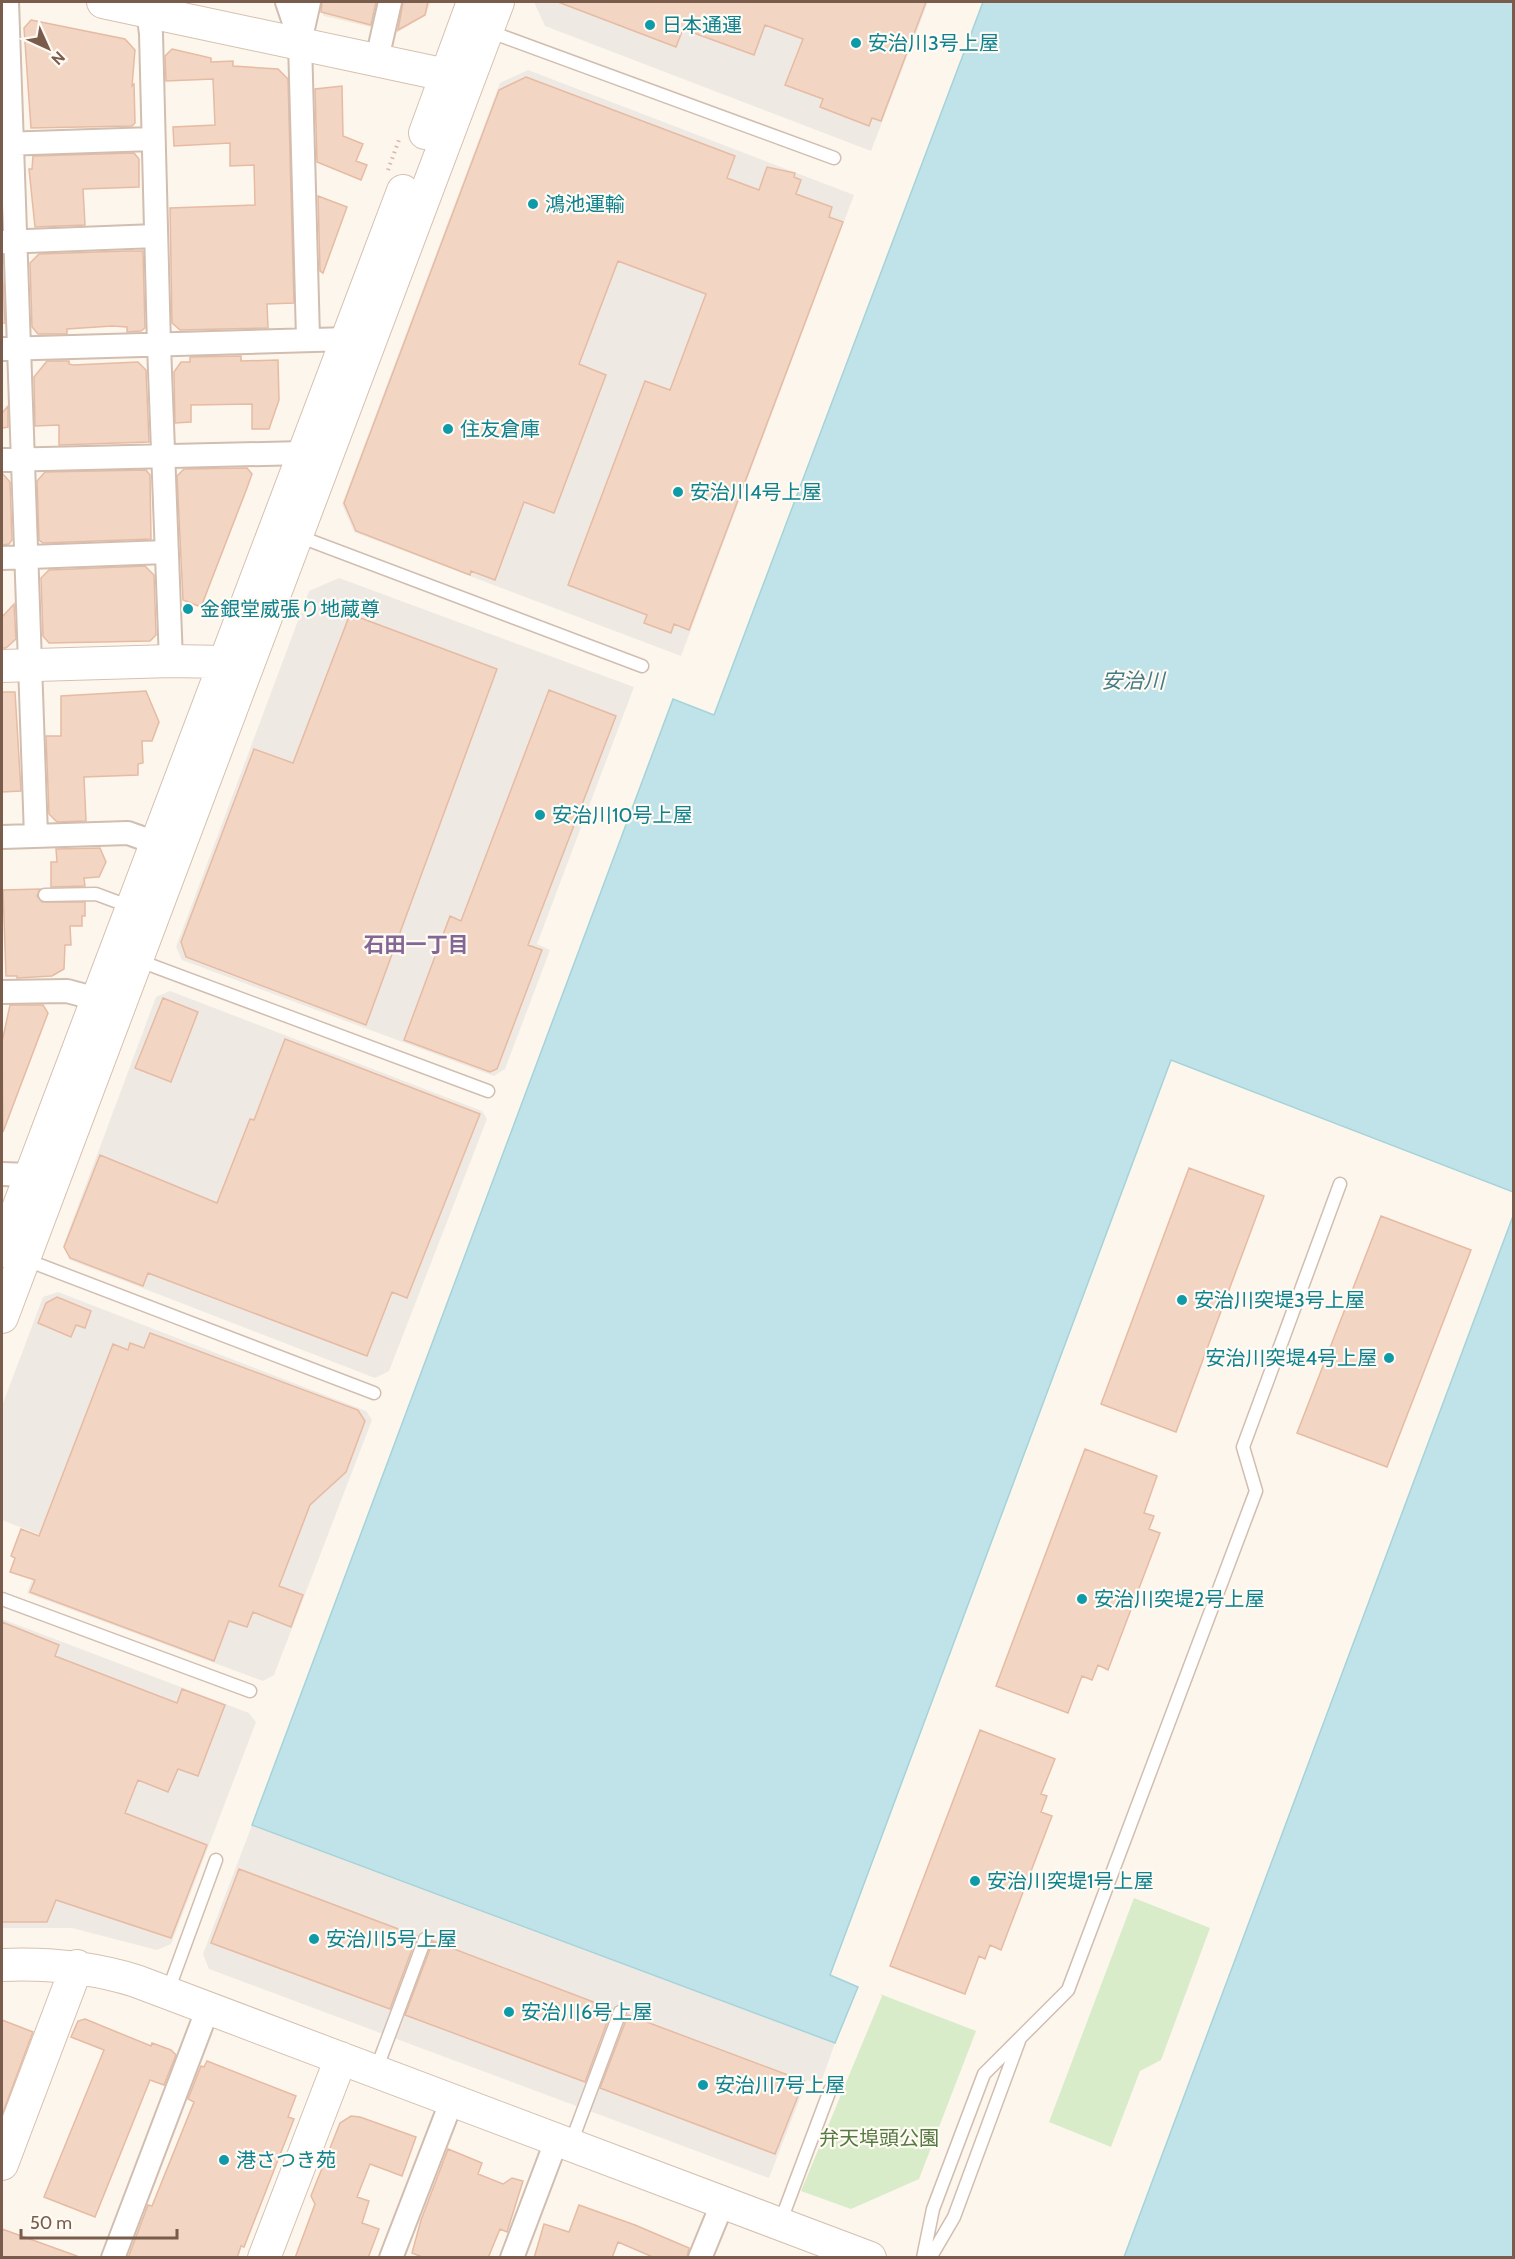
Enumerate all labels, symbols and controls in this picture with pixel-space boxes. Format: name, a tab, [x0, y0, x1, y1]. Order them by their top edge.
place label: 日本通運	[662, 13, 742, 37]
north arrow	[18, 18, 78, 78]
marker: 日本通運	[643, 18, 657, 32]
place label: 安治川3号上屋	[868, 31, 999, 55]
marker: 安治川3号上屋	[849, 36, 863, 50]
text: N	[48, 48, 69, 69]
place label: 鴻池運輸	[545, 192, 625, 216]
marker: 鴻池運輸	[526, 197, 540, 211]
place label: 住友倉庫	[460, 417, 540, 441]
marker: 住友倉庫	[441, 422, 455, 436]
place label: 安治川4号上屋	[690, 480, 822, 504]
marker: 安治川4号上屋	[671, 485, 685, 499]
place label: 金銀堂威張り地蔵尊	[200, 597, 380, 621]
marker: 金銀堂威張り地蔵尊	[181, 602, 195, 616]
water label: 安治川	[1102, 668, 1166, 693]
place label: 安治川10号上屋	[552, 803, 692, 827]
marker: 安治川10号上屋	[533, 808, 547, 822]
district label: 石田一丁目	[364, 932, 469, 957]
place label: 安治川突堤3号上屋	[1194, 1288, 1365, 1312]
marker: 安治川突堤3号上屋	[1175, 1293, 1189, 1307]
place label: 安治川突堤4号上屋	[1205, 1346, 1377, 1370]
marker: 安治川突堤4号上屋	[1382, 1351, 1396, 1365]
place label: 安治川突堤2号上屋	[1094, 1587, 1264, 1611]
marker: 安治川突堤2号上屋	[1075, 1592, 1089, 1606]
place label: 安治川突堤1号上屋	[987, 1869, 1154, 1893]
marker: 安治川突堤1号上屋	[968, 1874, 982, 1888]
place label: 安治川5号上屋	[326, 1927, 457, 1951]
marker: 安治川5号上屋	[307, 1932, 321, 1946]
place label: 安治川6号上屋	[521, 2000, 652, 2024]
marker: 安治川6号上屋	[502, 2005, 516, 2019]
place label: 安治川7号上屋	[715, 2073, 845, 2097]
marker: 安治川7号上屋	[696, 2078, 710, 2092]
park label: 弁天埠頭公園	[819, 2126, 939, 2150]
place label: 港さつき苑	[236, 2148, 336, 2172]
marker: 港さつき苑	[217, 2153, 231, 2167]
scale bar	[21, 2202, 177, 2240]
text: 50 m	[30, 2212, 72, 2234]

